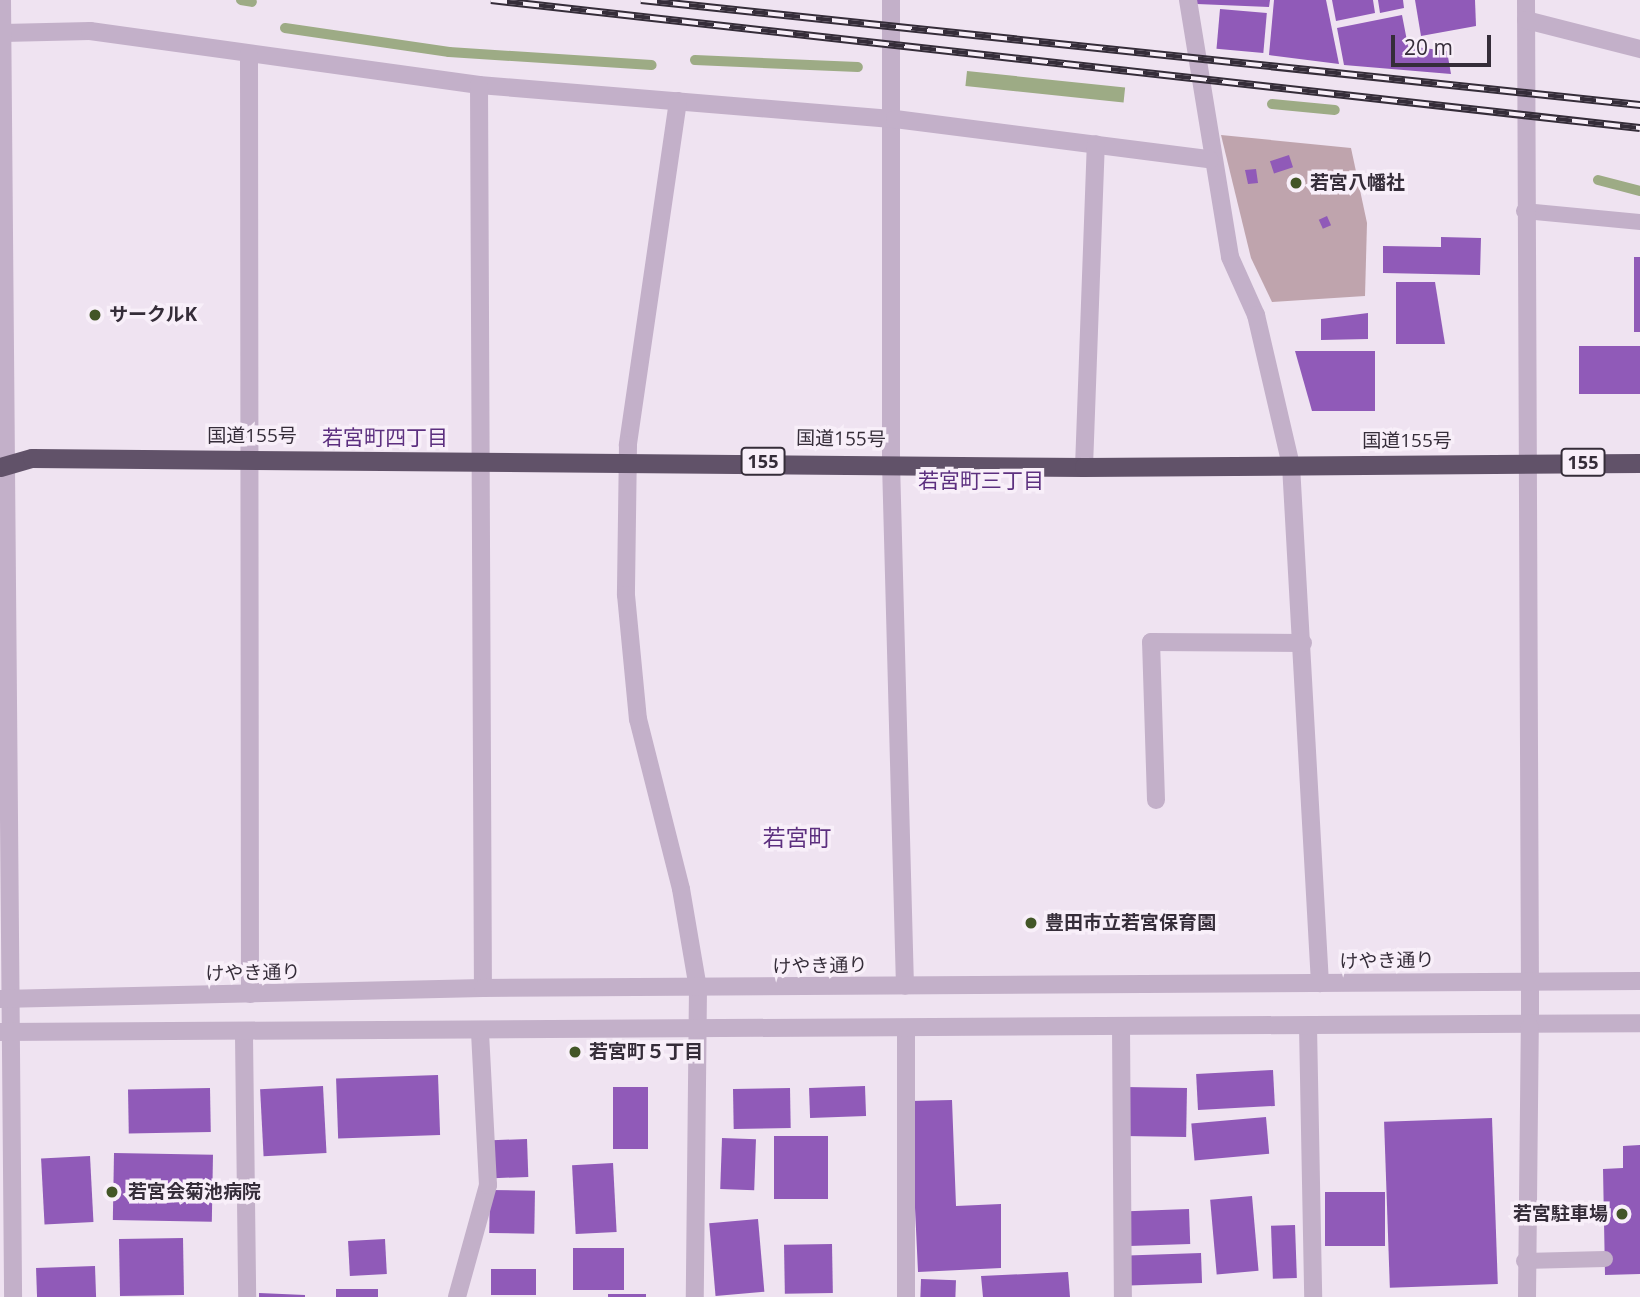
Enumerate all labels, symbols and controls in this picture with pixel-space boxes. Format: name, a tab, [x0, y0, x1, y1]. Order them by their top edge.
scale bar	[1395, 21, 1495, 65]
text: 20 m	[1404, 33, 1453, 61]
place label: 若宮八幡社	[1310, 172, 1405, 194]
marker: 若宮八幡社	[1288, 175, 1304, 191]
place label: サークルK	[109, 304, 198, 326]
marker: サークルK	[87, 307, 103, 323]
district label: 若宮町四丁目	[322, 424, 448, 450]
street label: 国道155号	[207, 425, 297, 447]
street label: 国道155号	[796, 427, 886, 451]
street label: 国道155号	[1362, 430, 1452, 452]
road number: 155	[740, 447, 786, 476]
road number: 155	[1560, 448, 1606, 476]
district label: 若宮町三丁目	[918, 467, 1044, 493]
district label: 若宮町	[763, 823, 831, 851]
place label: 豊田市立若宮保育園	[1045, 912, 1216, 934]
marker: 豊田市立若宮保育園	[1023, 915, 1039, 931]
street label: けやき通り	[1339, 949, 1435, 973]
street label: けやき通り	[772, 954, 868, 978]
street label: けやき通り	[205, 961, 301, 985]
place label: 若宮町５丁目	[589, 1041, 703, 1063]
marker: 若宮町５丁目	[567, 1044, 583, 1060]
place label: 若宮会菊池病院	[128, 1181, 261, 1203]
marker: 若宮会菊池病院	[102, 1182, 122, 1202]
place label: 若宮駐車場	[1513, 1203, 1608, 1225]
marker: 若宮駐車場	[1614, 1206, 1630, 1222]

